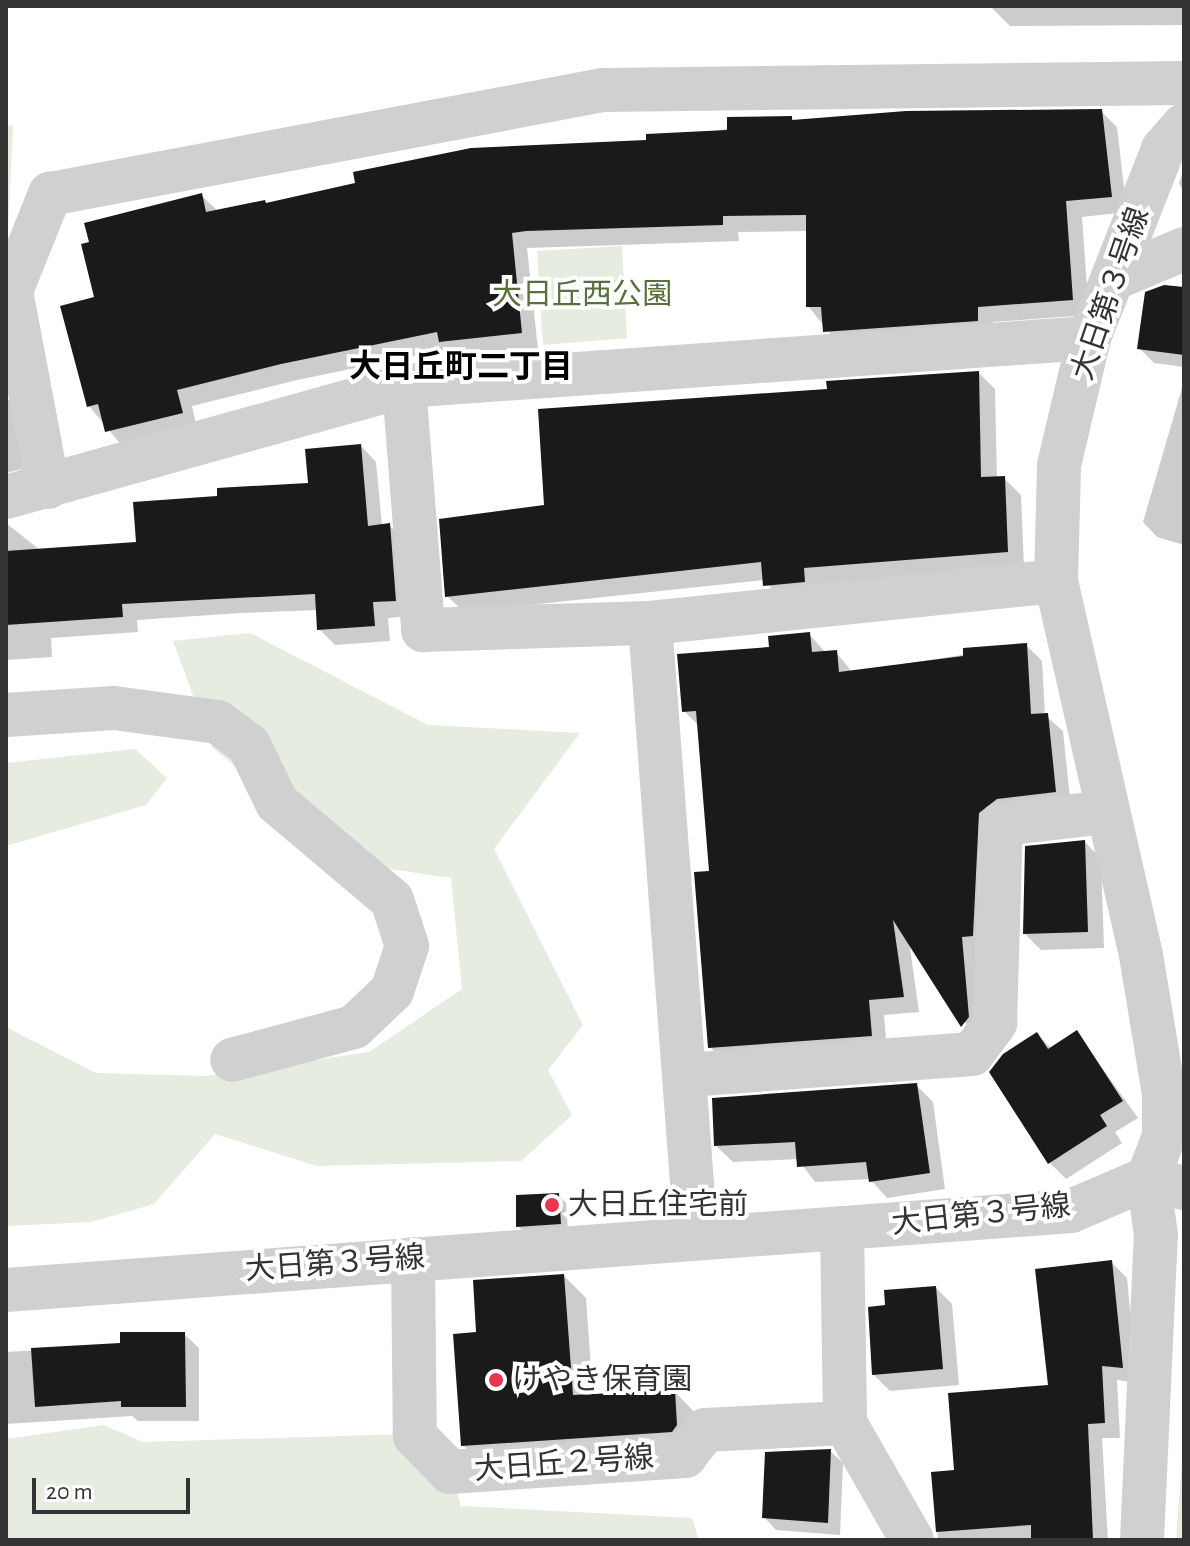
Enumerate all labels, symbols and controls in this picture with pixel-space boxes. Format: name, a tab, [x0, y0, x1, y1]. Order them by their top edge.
street label: 大日第３号線	[1065, 203, 1157, 385]
park label: 大日丘西公園	[492, 277, 672, 313]
district label: 大日丘町二丁目	[349, 348, 573, 386]
place label: 大日丘住宅前	[568, 1187, 748, 1223]
street label: 大日第３号線	[890, 1188, 1072, 1242]
marker: 大日丘住宅前	[543, 1196, 561, 1214]
street label: 大日第３号線	[244, 1240, 426, 1288]
place label: けやき保育園	[512, 1362, 692, 1398]
marker: けやき保育園	[487, 1371, 505, 1389]
street label: 大日丘２号線	[473, 1440, 655, 1488]
scale bar	[36, 1462, 194, 1512]
text: 20 m	[46, 1480, 93, 1504]

